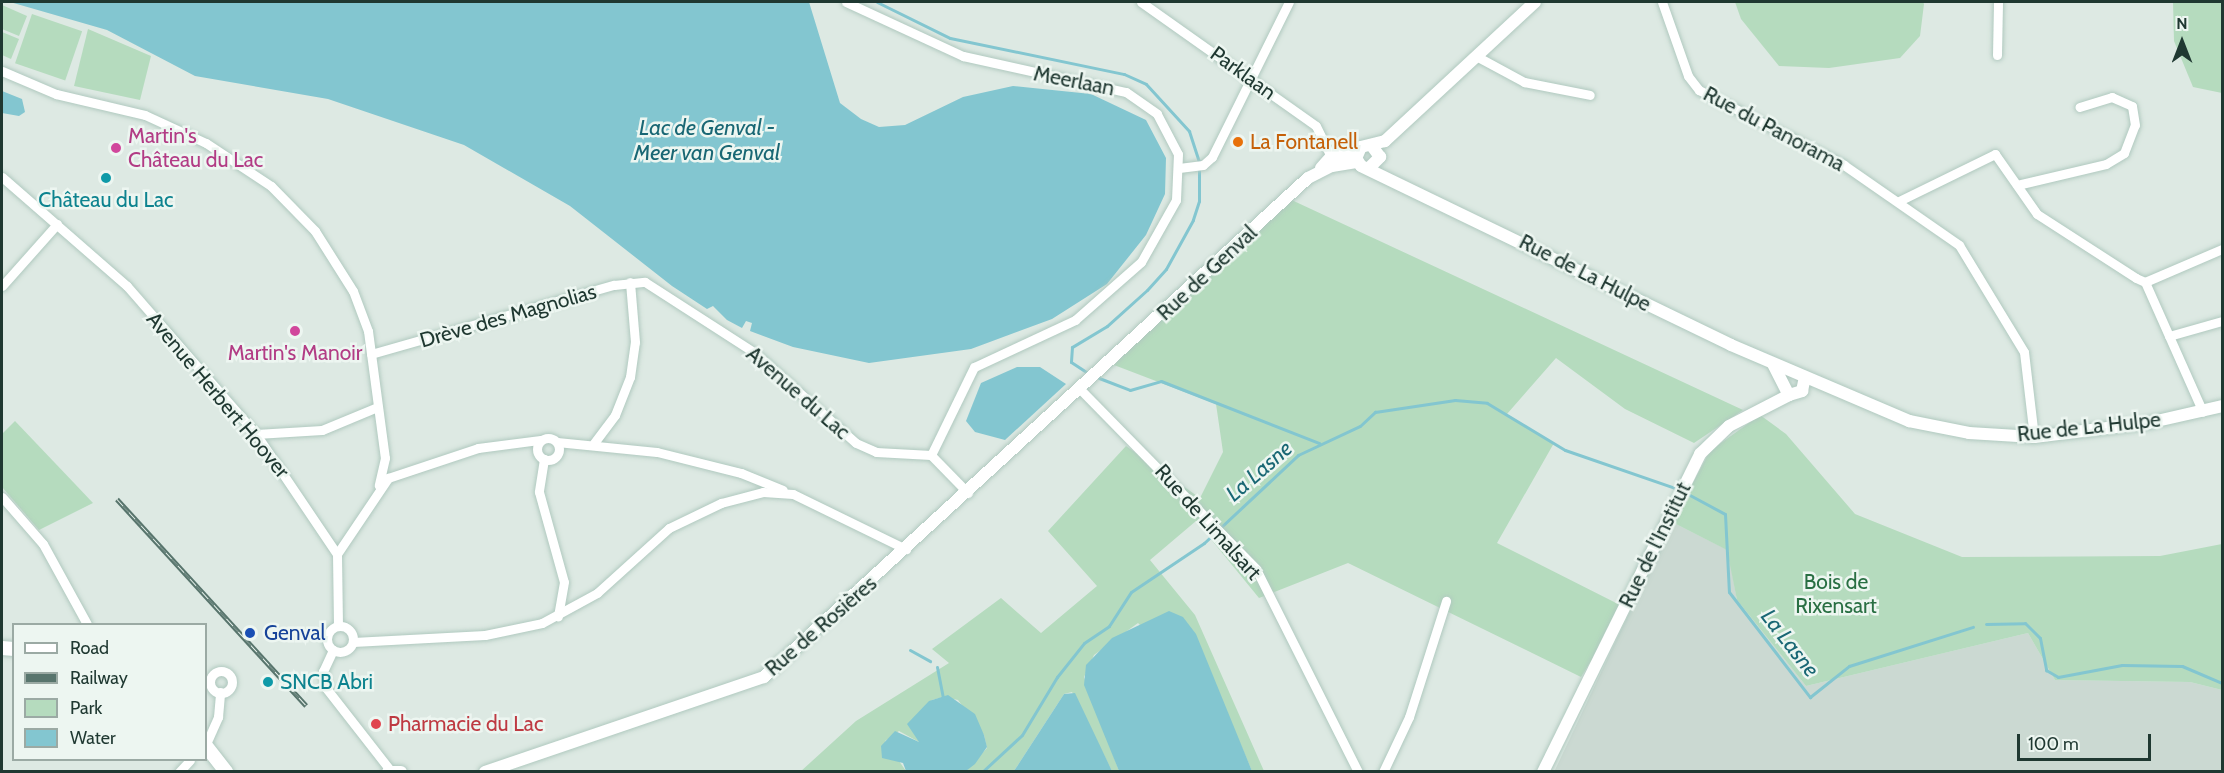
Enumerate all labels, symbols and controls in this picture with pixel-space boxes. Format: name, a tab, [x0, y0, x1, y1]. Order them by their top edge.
north arrow	[2152, 12, 2212, 72]
text: N	[2176, 14, 2188, 33]
street label: Parklaan	[1205, 41, 1281, 105]
street label: Meerlaan	[1031, 61, 1117, 101]
street label: Rue du Panorama	[1699, 81, 1849, 177]
water label: Lac de Genval - Meer van Genval	[634, 114, 780, 166]
place label: Martin's Château du Lac	[128, 123, 263, 173]
place label: La Fontanell	[1250, 129, 1358, 155]
marker: La Fontanell	[1231, 135, 1245, 149]
marker: Martin's Château du Lac	[109, 141, 123, 155]
marker: Château du Lac	[99, 171, 113, 185]
place label: Château du Lac	[38, 187, 174, 213]
street label: Rue de Genval	[1152, 220, 1262, 326]
street label: Rue de La Hulpe	[1515, 229, 1655, 317]
street label: Drève des Magnolias	[417, 279, 599, 353]
street label: Avenue Herbert Hoover	[141, 307, 295, 483]
marker: Martin's Manoir	[288, 324, 302, 338]
place label: Martin's Manoir	[228, 340, 362, 366]
street label: Avenue du Lac	[741, 341, 855, 445]
street label: Rue de La Hulpe	[2016, 407, 2162, 447]
water label: La Lasne	[1221, 435, 1297, 507]
street label: Rue de Limalsart	[1149, 459, 1267, 585]
street label: Rue de l'Institut	[1614, 478, 1696, 612]
park label: Bois de Rixensart	[1795, 569, 1877, 619]
street label: Rue de Rosières	[760, 571, 882, 681]
water label: La Lasne	[1755, 604, 1825, 682]
place label: Genval	[264, 620, 325, 646]
legend	[12, 623, 207, 761]
marker: Genval	[241, 624, 259, 642]
text: Road	[70, 637, 109, 659]
text: Railway	[70, 667, 128, 689]
place label: SNCB Abri	[280, 669, 373, 695]
marker: SNCB Abri	[261, 675, 275, 689]
text: Park	[70, 697, 102, 719]
place label: Pharmacie du Lac	[388, 711, 543, 737]
marker: Pharmacie du Lac	[369, 717, 383, 731]
scale bar	[2020, 722, 2154, 760]
text: Water	[70, 727, 116, 749]
text: 100 m	[2028, 733, 2079, 755]

